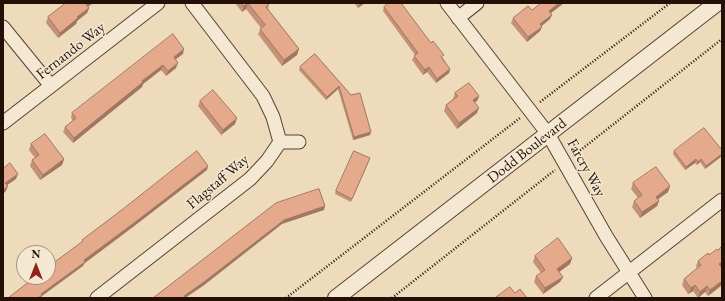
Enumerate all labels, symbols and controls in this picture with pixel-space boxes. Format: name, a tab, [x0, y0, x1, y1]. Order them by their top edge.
street label: Fernando Way	[33, 18, 109, 84]
street label: Dodd Boulevard	[484, 115, 570, 187]
street label: Farcry Way	[563, 136, 609, 200]
street label: Flagstaff Way	[183, 151, 253, 213]
north arrow	[16, 245, 56, 285]
text: N	[32, 247, 40, 261]

